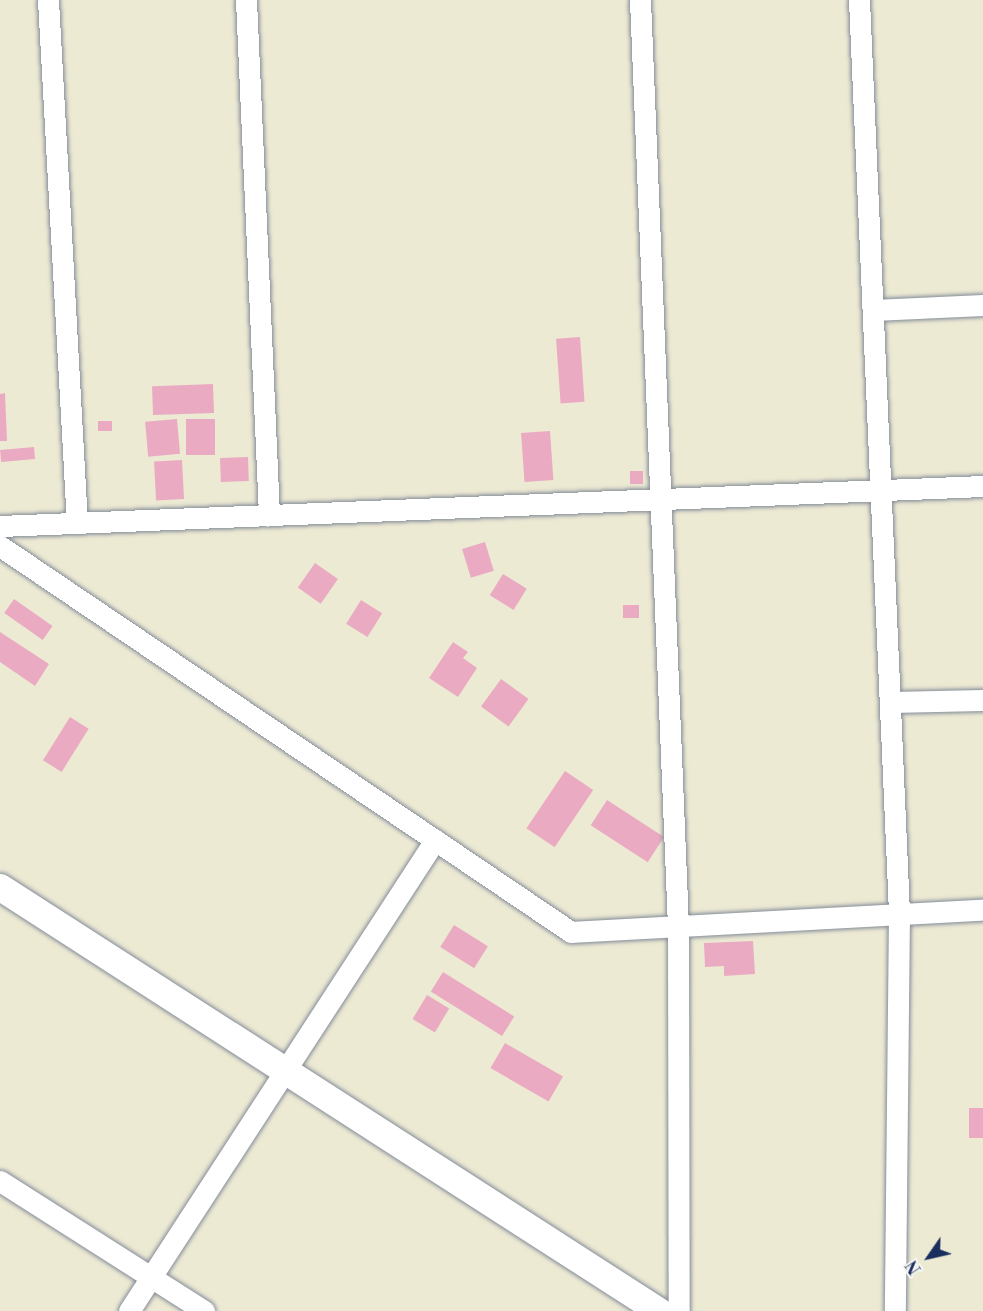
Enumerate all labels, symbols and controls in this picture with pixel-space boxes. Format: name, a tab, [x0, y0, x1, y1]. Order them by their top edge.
north arrow	[899, 1227, 959, 1287]
text: N	[902, 1256, 926, 1278]

